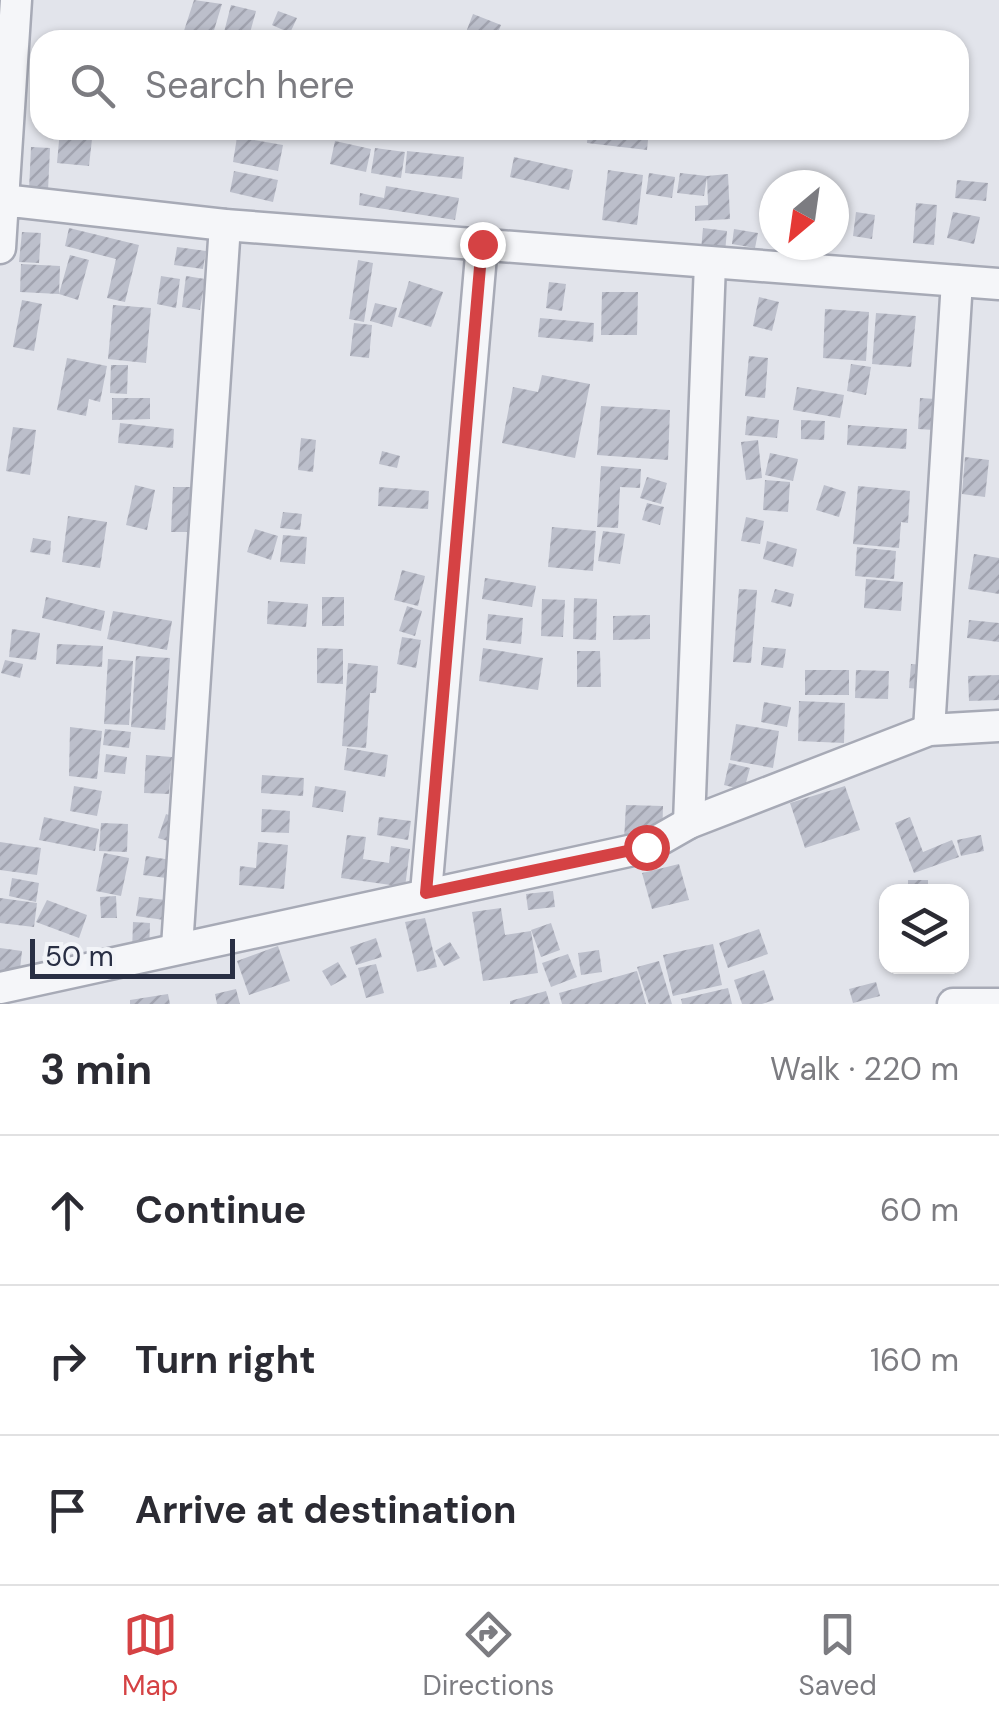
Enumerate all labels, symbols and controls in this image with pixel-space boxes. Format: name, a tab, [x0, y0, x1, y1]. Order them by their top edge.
search box	[30, 30, 969, 140]
icon: search	[65, 58, 120, 113]
text: Search here	[145, 60, 355, 110]
north arrow	[759, 170, 849, 260]
route end	[460, 222, 506, 268]
route start	[624, 825, 670, 871]
map controls	[879, 884, 969, 974]
button: layers	[879, 884, 969, 974]
scale bar	[30, 934, 235, 978]
text: 50 m	[45, 938, 114, 975]
text: 3 min	[40, 1042, 152, 1097]
text: Walk · 220 m	[770, 1048, 959, 1090]
icon: ahead	[40, 1183, 95, 1238]
text: Continue	[135, 1185, 306, 1235]
text: 60 m	[880, 1189, 959, 1231]
icon: right	[40, 1333, 95, 1388]
text: Turn right	[135, 1335, 316, 1385]
text: 160 m	[870, 1339, 959, 1381]
icon: arrive	[40, 1483, 95, 1538]
text: Arrive at destination	[135, 1485, 517, 1535]
tab: Map	[122, 1607, 178, 1704]
tab: Directions	[423, 1607, 554, 1704]
tab: Saved	[798, 1607, 877, 1704]

